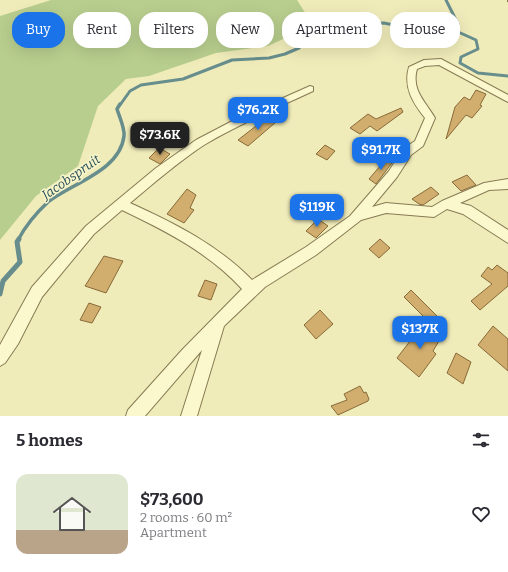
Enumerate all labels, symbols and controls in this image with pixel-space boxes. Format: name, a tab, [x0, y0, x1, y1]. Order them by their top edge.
chip: Buy	[12, 12, 65, 48]
chip: Rent	[73, 12, 131, 48]
chip: Filters	[139, 12, 208, 48]
chip: New	[216, 12, 274, 48]
chip: Apartment	[282, 12, 382, 48]
chip: House	[390, 12, 460, 48]
pin: $76.2K	[225, 97, 291, 131]
text: $76.2K	[237, 102, 279, 117]
pin: $73.6K	[127, 122, 193, 156]
text: $73.6K	[139, 127, 181, 142]
pin: $91.7K	[348, 137, 414, 171]
text: $91.7K	[361, 142, 401, 157]
water label: Jacobspruit	[38, 151, 103, 203]
pin: $119K	[289, 194, 345, 228]
text: $119K	[299, 199, 335, 214]
pin: $137K	[392, 316, 448, 350]
text: $137K	[401, 321, 439, 336]
icon: filters	[470, 429, 492, 451]
text: 5 homes	[16, 430, 83, 451]
text: $73,600	[140, 489, 204, 510]
icon: home	[48, 490, 96, 538]
icon: heart	[470, 503, 492, 525]
text: 2 rooms · 60 m²	[140, 510, 232, 525]
text: Apartment	[140, 525, 207, 540]

